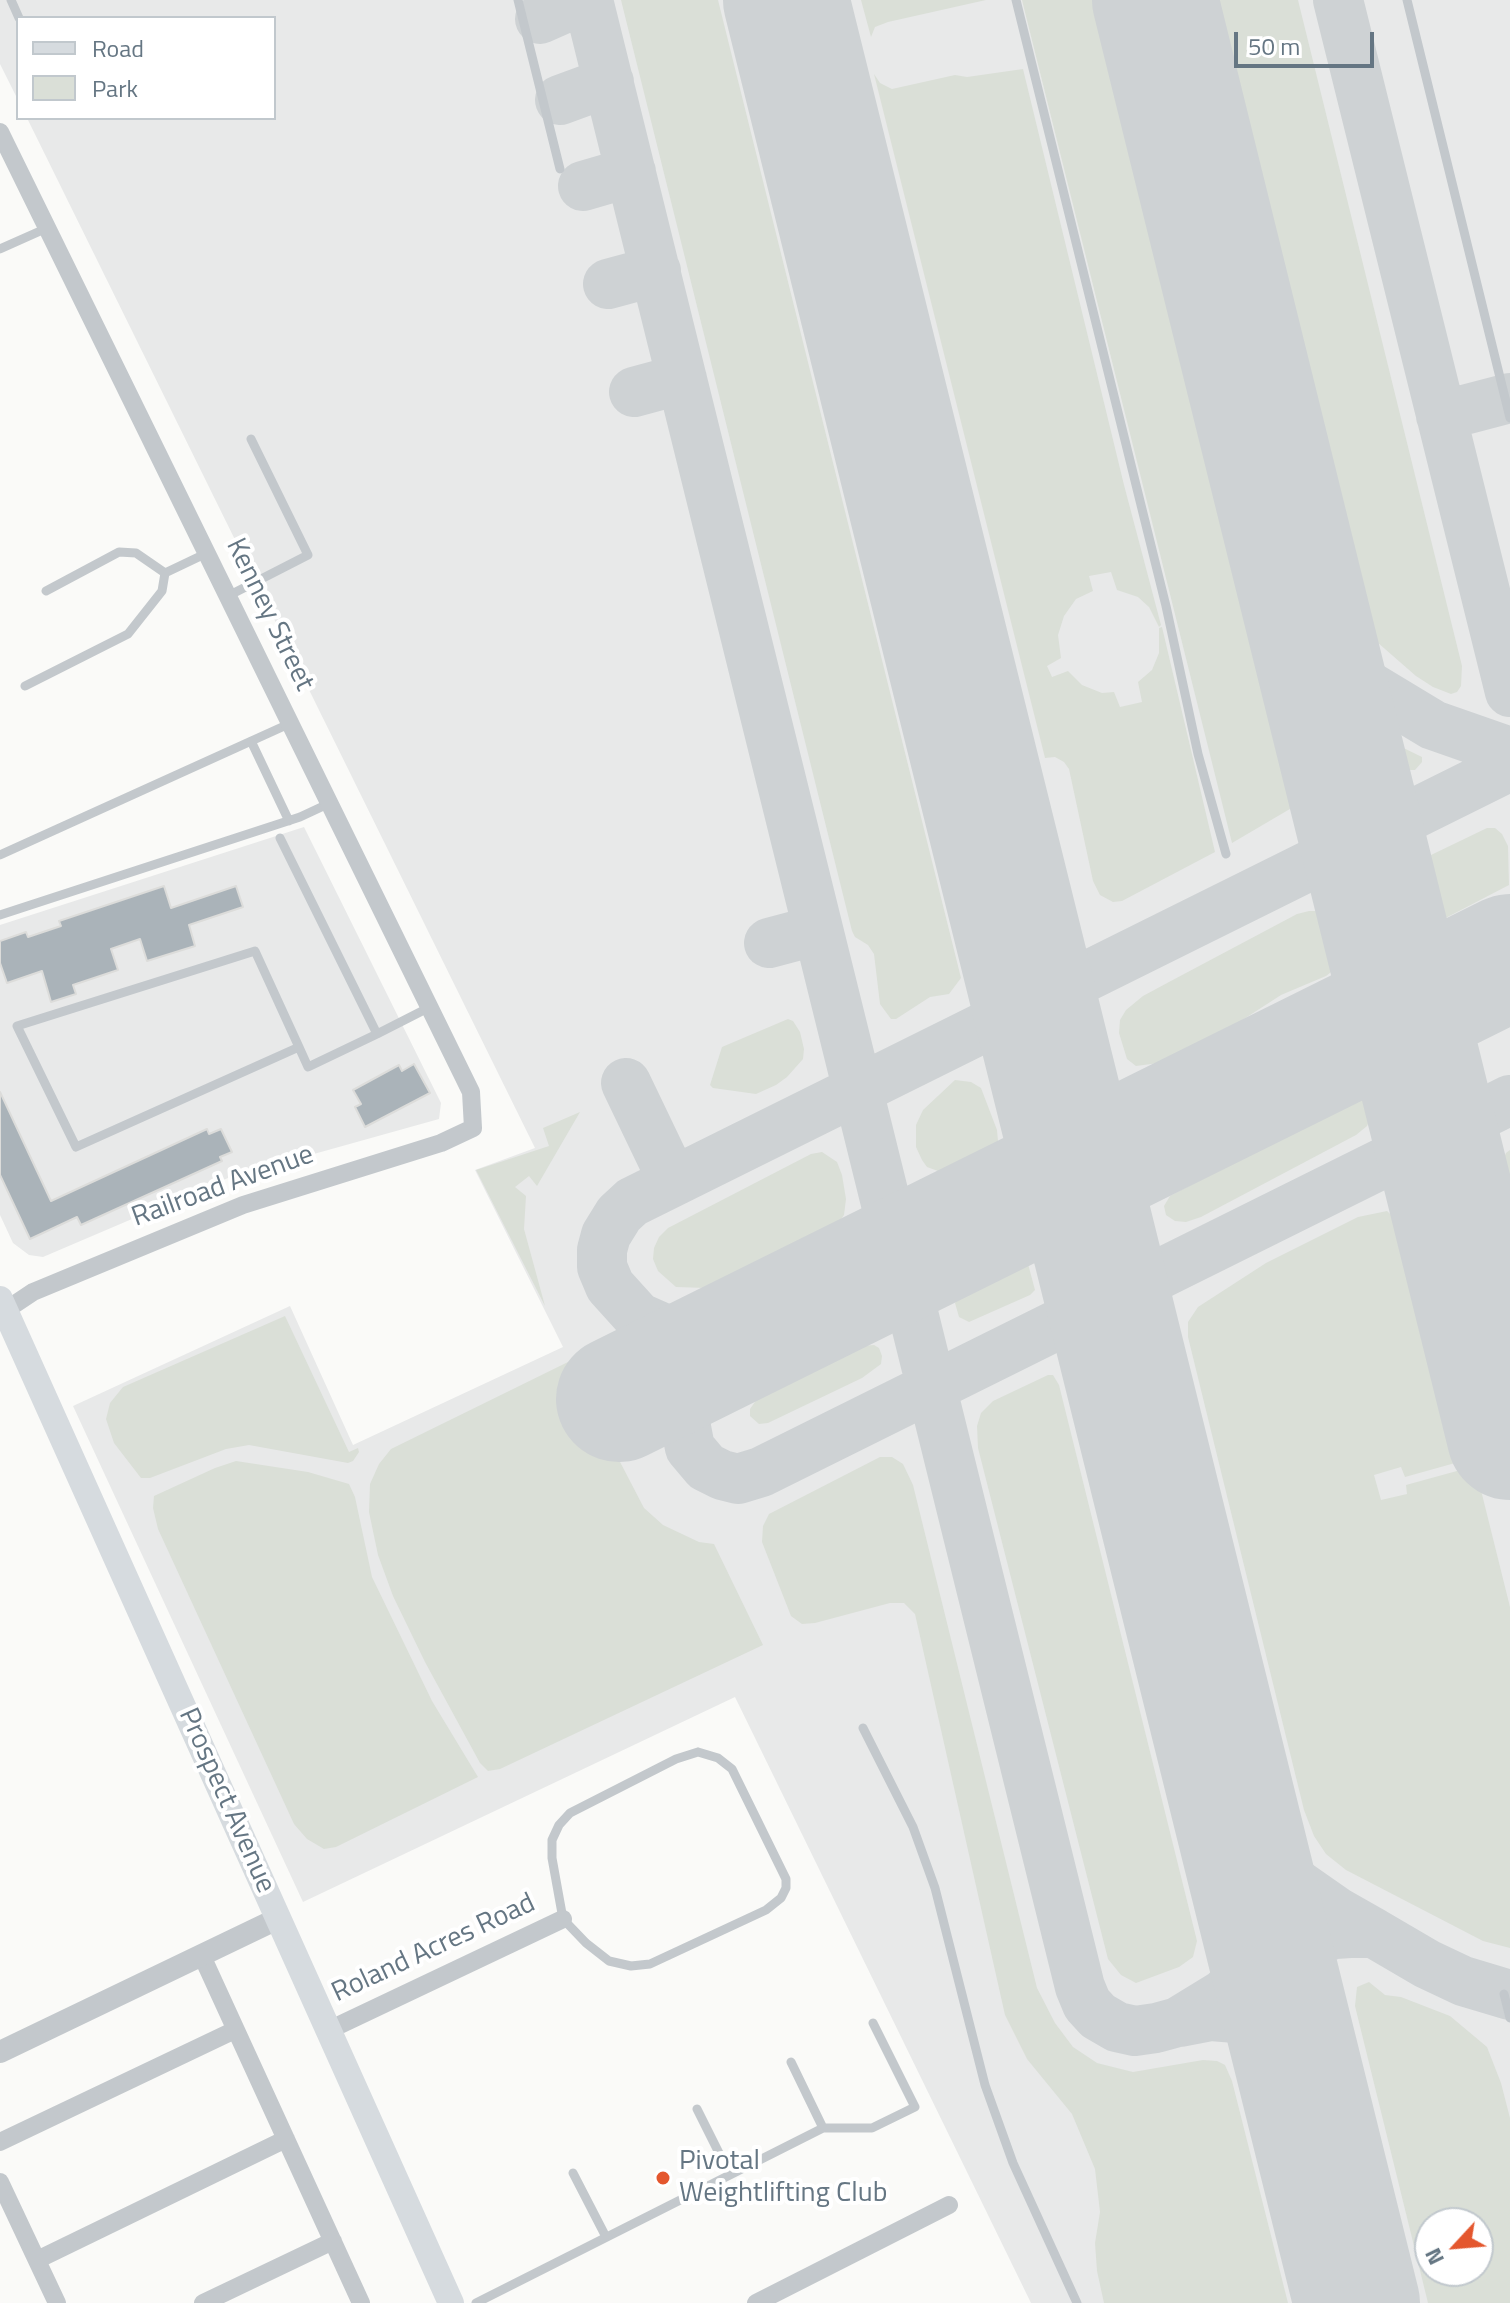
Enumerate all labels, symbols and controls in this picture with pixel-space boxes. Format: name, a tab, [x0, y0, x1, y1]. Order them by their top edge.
legend	[16, 16, 276, 120]
scale bar	[1238, 16, 1378, 66]
text: 50 m	[1248, 28, 1300, 64]
text: Road	[92, 30, 144, 66]
text: Park	[92, 70, 138, 106]
street label: Kenney Street	[218, 533, 320, 697]
street label: Railroad Avenue	[128, 1139, 318, 1235]
street label: Prospect Avenue	[170, 1704, 282, 1898]
street label: Roland Acres Road	[327, 1887, 541, 2011]
place label: Pivotal Weightlifting Club	[679, 2145, 887, 2211]
marker: Pivotal Weightlifting Club	[654, 2169, 672, 2187]
north arrow	[1414, 2207, 1494, 2287]
text: N	[1416, 2242, 1453, 2271]

